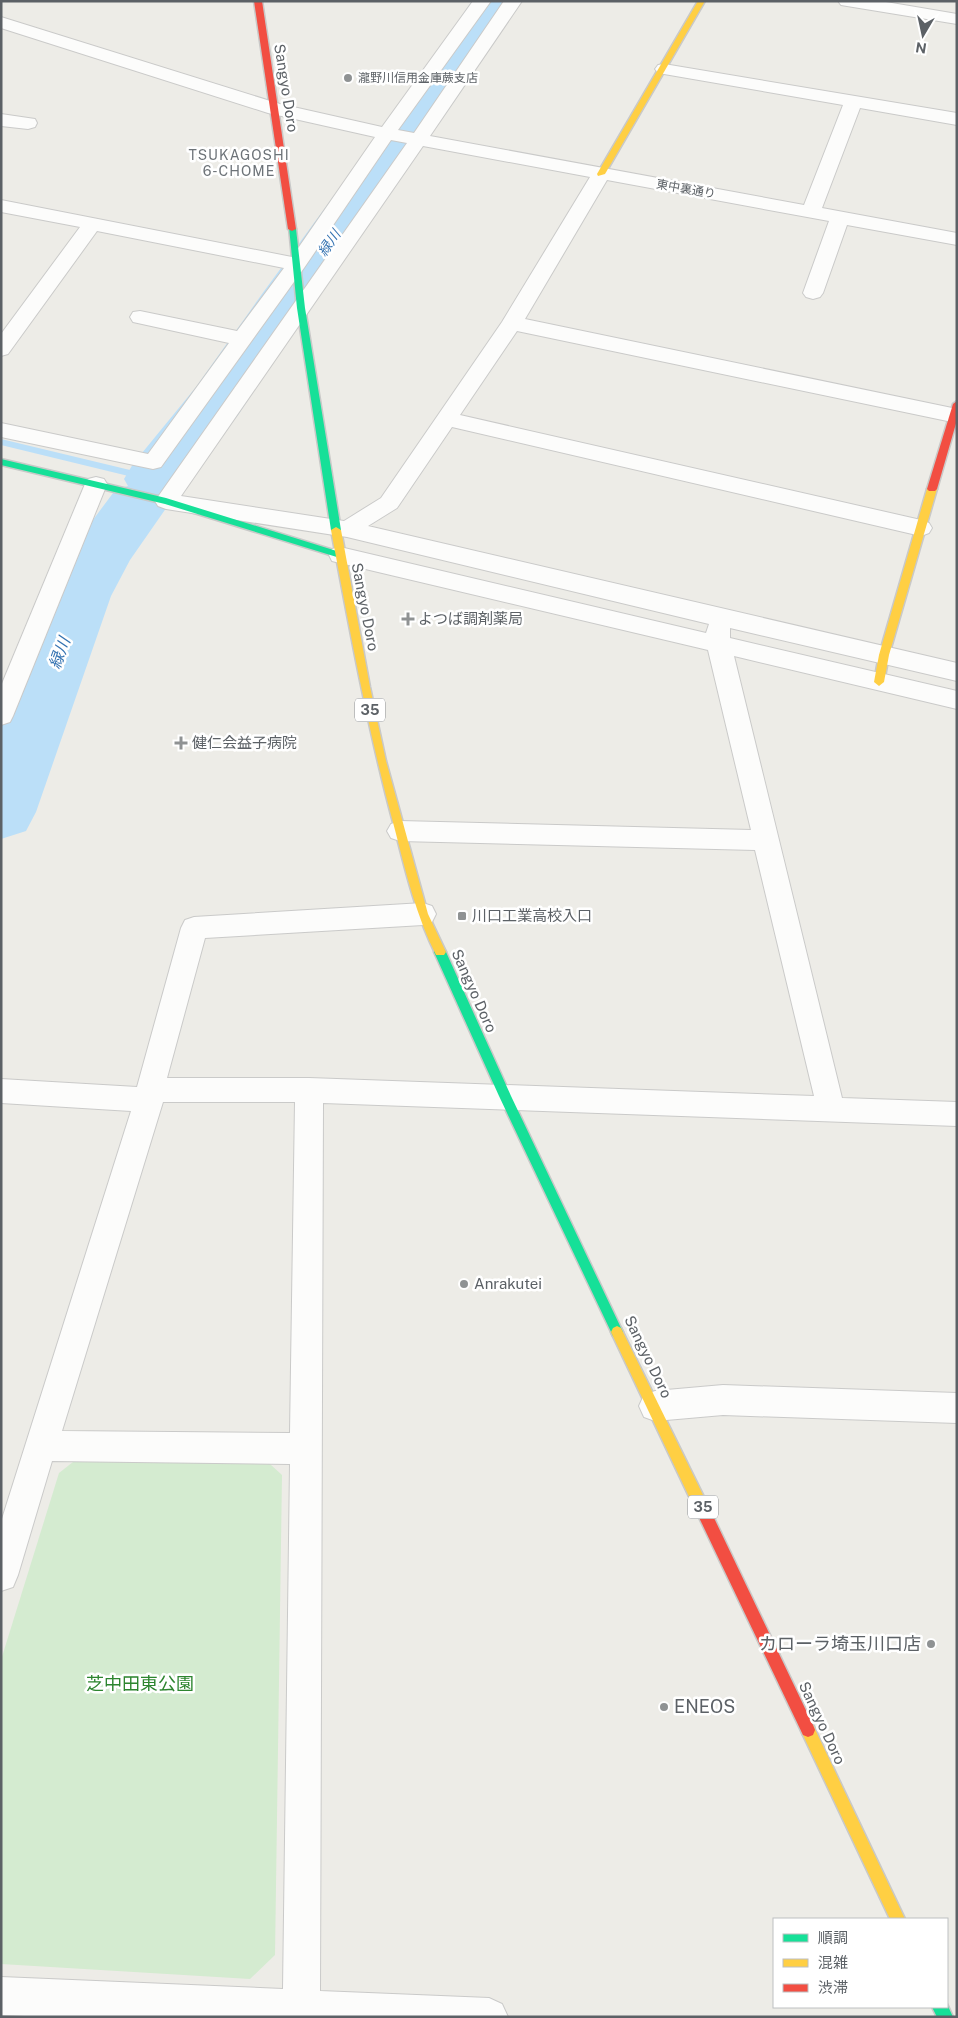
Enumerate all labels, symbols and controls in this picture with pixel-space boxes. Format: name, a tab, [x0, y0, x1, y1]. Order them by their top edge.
north arrow	[898, 10, 948, 60]
text: N	[914, 39, 928, 57]
street label: Sangyo Doro	[271, 42, 302, 133]
place label: 瀧野川信用金庫蕨支店	[358, 71, 478, 85]
marker: 瀧野川信用金庫蕨支店	[342, 72, 354, 84]
district label: TSUKAGOSHI 6-CHOME	[188, 147, 290, 179]
street label: 東中裏通り	[655, 177, 717, 201]
water label: 緑川	[314, 225, 345, 259]
street label: Sangyo Doro	[349, 561, 382, 652]
place label: よつば調剤薬局	[418, 610, 523, 627]
marker: よつば調剤薬局	[402, 613, 414, 625]
water label: 緑川	[45, 633, 75, 671]
road number: 35	[355, 698, 385, 722]
place label: 健仁会益子病院	[192, 734, 297, 751]
marker: 健仁会益子病院	[174, 736, 188, 750]
place label: 川口工業高校入口	[472, 907, 592, 924]
marker: 川口工業高校入口	[456, 910, 468, 922]
street label: Sangyo Doro	[449, 947, 500, 1035]
place label: Anrakutei	[474, 1275, 542, 1292]
marker: Anrakutei	[458, 1278, 470, 1290]
street label: Sangyo Doro	[621, 1313, 676, 1401]
road number: 35	[688, 1495, 718, 1518]
place label: カローラ埼玉川口店	[759, 1633, 921, 1654]
marker: カローラ埼玉川口店	[925, 1638, 937, 1650]
park label: 芝中田東公園	[86, 1673, 194, 1694]
street label: Sangyo Doro	[796, 1679, 849, 1767]
place label: ENEOS	[674, 1696, 735, 1717]
marker: ENEOS	[658, 1701, 670, 1713]
legend	[773, 1918, 948, 2008]
text: 順調	[818, 1929, 848, 1946]
text: 混雑	[818, 1954, 848, 1971]
text: 渋滞	[818, 1979, 848, 1996]

